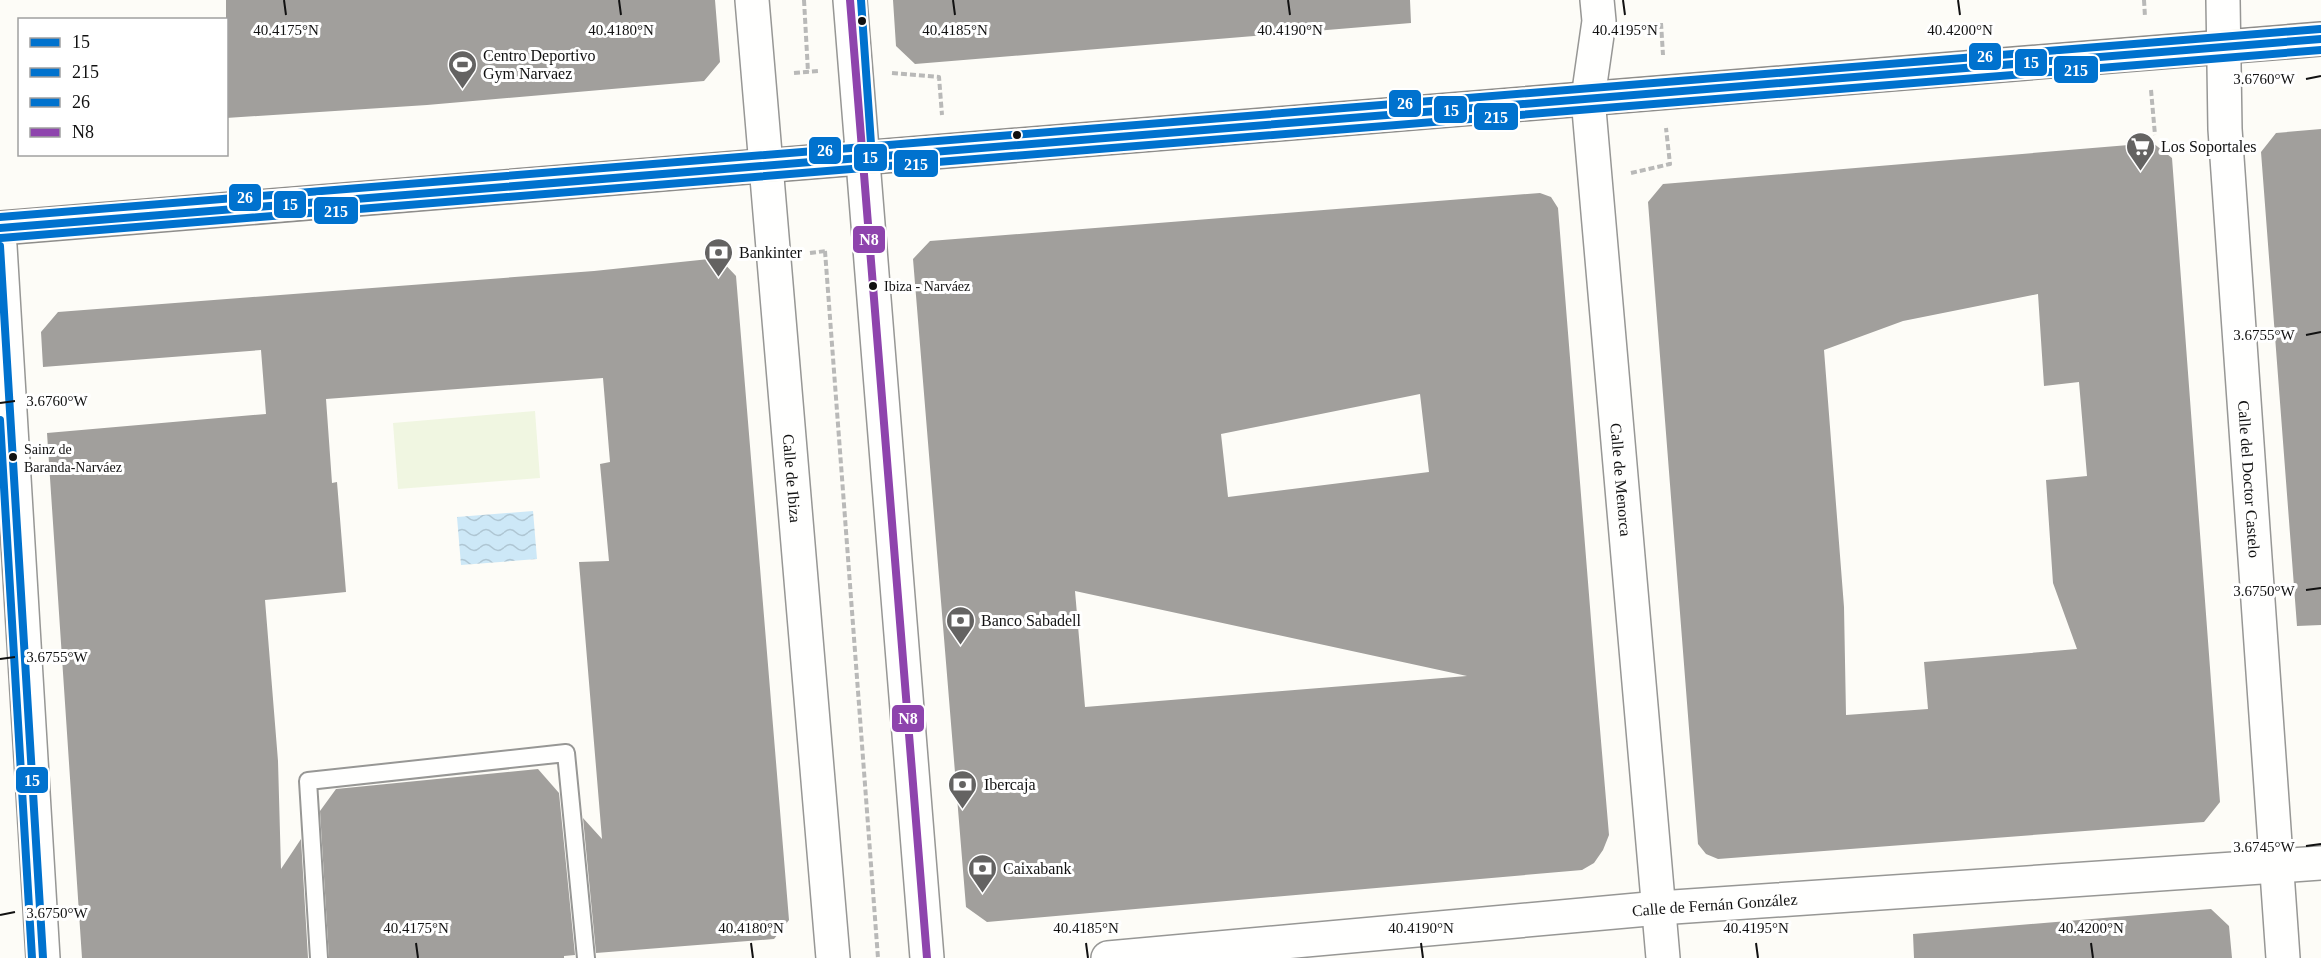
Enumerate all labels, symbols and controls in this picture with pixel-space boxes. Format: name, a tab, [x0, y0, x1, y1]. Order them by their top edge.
unlabelled marker	[856, 15, 868, 27]
legend	[18, 18, 228, 156]
text: 40.4175°N	[253, 22, 319, 38]
text: 40.4180°N	[588, 22, 654, 38]
text: 40.4185°N	[922, 22, 988, 38]
text: 40.4190°N	[1257, 22, 1323, 38]
text: 40.4195°N	[1592, 22, 1658, 38]
text: 40.4200°N	[1927, 22, 1993, 38]
text: 15	[72, 32, 90, 52]
line badge: 26	[1968, 42, 2002, 71]
place label: Centro Deportivo Gym Narvaez	[483, 47, 595, 83]
sports icon: Centro Deportivo Gym Narvaez	[446, 48, 478, 90]
text: 26	[1977, 48, 1993, 65]
line badge: 15	[2014, 48, 2048, 77]
text: 15	[2023, 54, 2039, 71]
line badge: 215	[2053, 55, 2099, 84]
text: 215	[72, 62, 99, 82]
text: 215	[2064, 62, 2088, 79]
text: 3.6760°W	[2233, 71, 2296, 87]
line badge: 26	[1388, 89, 1422, 118]
text: 26	[72, 92, 90, 112]
text: 26	[1397, 95, 1413, 112]
line badge: 15	[1433, 95, 1468, 124]
text: 15	[1443, 102, 1459, 119]
line badge: 215	[1473, 102, 1519, 131]
text: 215	[1484, 109, 1508, 126]
text: N8	[72, 122, 94, 142]
unlabelled marker	[1011, 129, 1023, 141]
supermarket icon: Los Soportales	[2124, 130, 2156, 172]
line badge: 26	[808, 136, 842, 165]
place label: Los Soportales	[2161, 138, 2257, 156]
text: 26	[817, 142, 833, 159]
line badge: 15	[853, 143, 888, 172]
text: 15	[862, 149, 878, 166]
line badge: 215	[893, 149, 939, 178]
text: 215	[904, 156, 928, 173]
line badge: 26	[228, 183, 262, 212]
text: 26	[237, 189, 253, 206]
line badge: 15	[273, 190, 307, 219]
text: 15	[282, 196, 298, 213]
line badge: 215	[313, 196, 359, 225]
text: 215	[324, 203, 348, 220]
line badge: N8	[852, 225, 886, 254]
text: N8	[859, 231, 879, 248]
bank icon: Bankinter	[702, 236, 734, 278]
place label: Bankinter	[739, 244, 803, 261]
place label: Ibiza - Narváez	[884, 279, 970, 294]
marker: Ibiza - Narváez	[867, 280, 879, 292]
text: 3.6755°W	[2233, 327, 2296, 343]
text: 3.6760°W	[26, 393, 89, 409]
street label: Calle del Doctor Castelo	[2236, 400, 2263, 558]
street label: Calle de Menorca	[1608, 422, 1635, 537]
street label: Calle de Ibiza	[780, 433, 805, 523]
place label: Sainz de Baranda-Narváez	[24, 442, 122, 475]
marker: Sainz de Baranda-Narváez	[7, 451, 19, 463]
text: 3.6750°W	[2233, 583, 2296, 599]
bank icon: Banco Sabadell	[944, 604, 976, 646]
place label: Banco Sabadell	[981, 612, 1082, 629]
text: 3.6755°W	[26, 649, 89, 665]
line badge: N8	[891, 704, 925, 733]
text: N8	[898, 710, 918, 727]
line badge: 15	[15, 766, 49, 794]
bank icon: Ibercaja	[947, 768, 979, 810]
text: 15	[24, 772, 40, 789]
place label: Ibercaja	[984, 776, 1036, 794]
text: 3.6745°W	[2233, 839, 2296, 855]
bank icon: Caixabank	[966, 852, 998, 894]
place label: Caixabank	[1003, 860, 1071, 877]
street label: Calle de Fernán González	[1631, 890, 1798, 919]
text: 3.6750°W	[26, 905, 89, 921]
text: 40.4175°N	[383, 920, 449, 936]
text: 40.4180°N	[718, 920, 784, 936]
text: 40.4185°N	[1053, 920, 1119, 936]
text: 40.4190°N	[1388, 920, 1454, 936]
text: 40.4195°N	[1723, 920, 1789, 936]
text: 40.4200°N	[2058, 920, 2124, 936]

